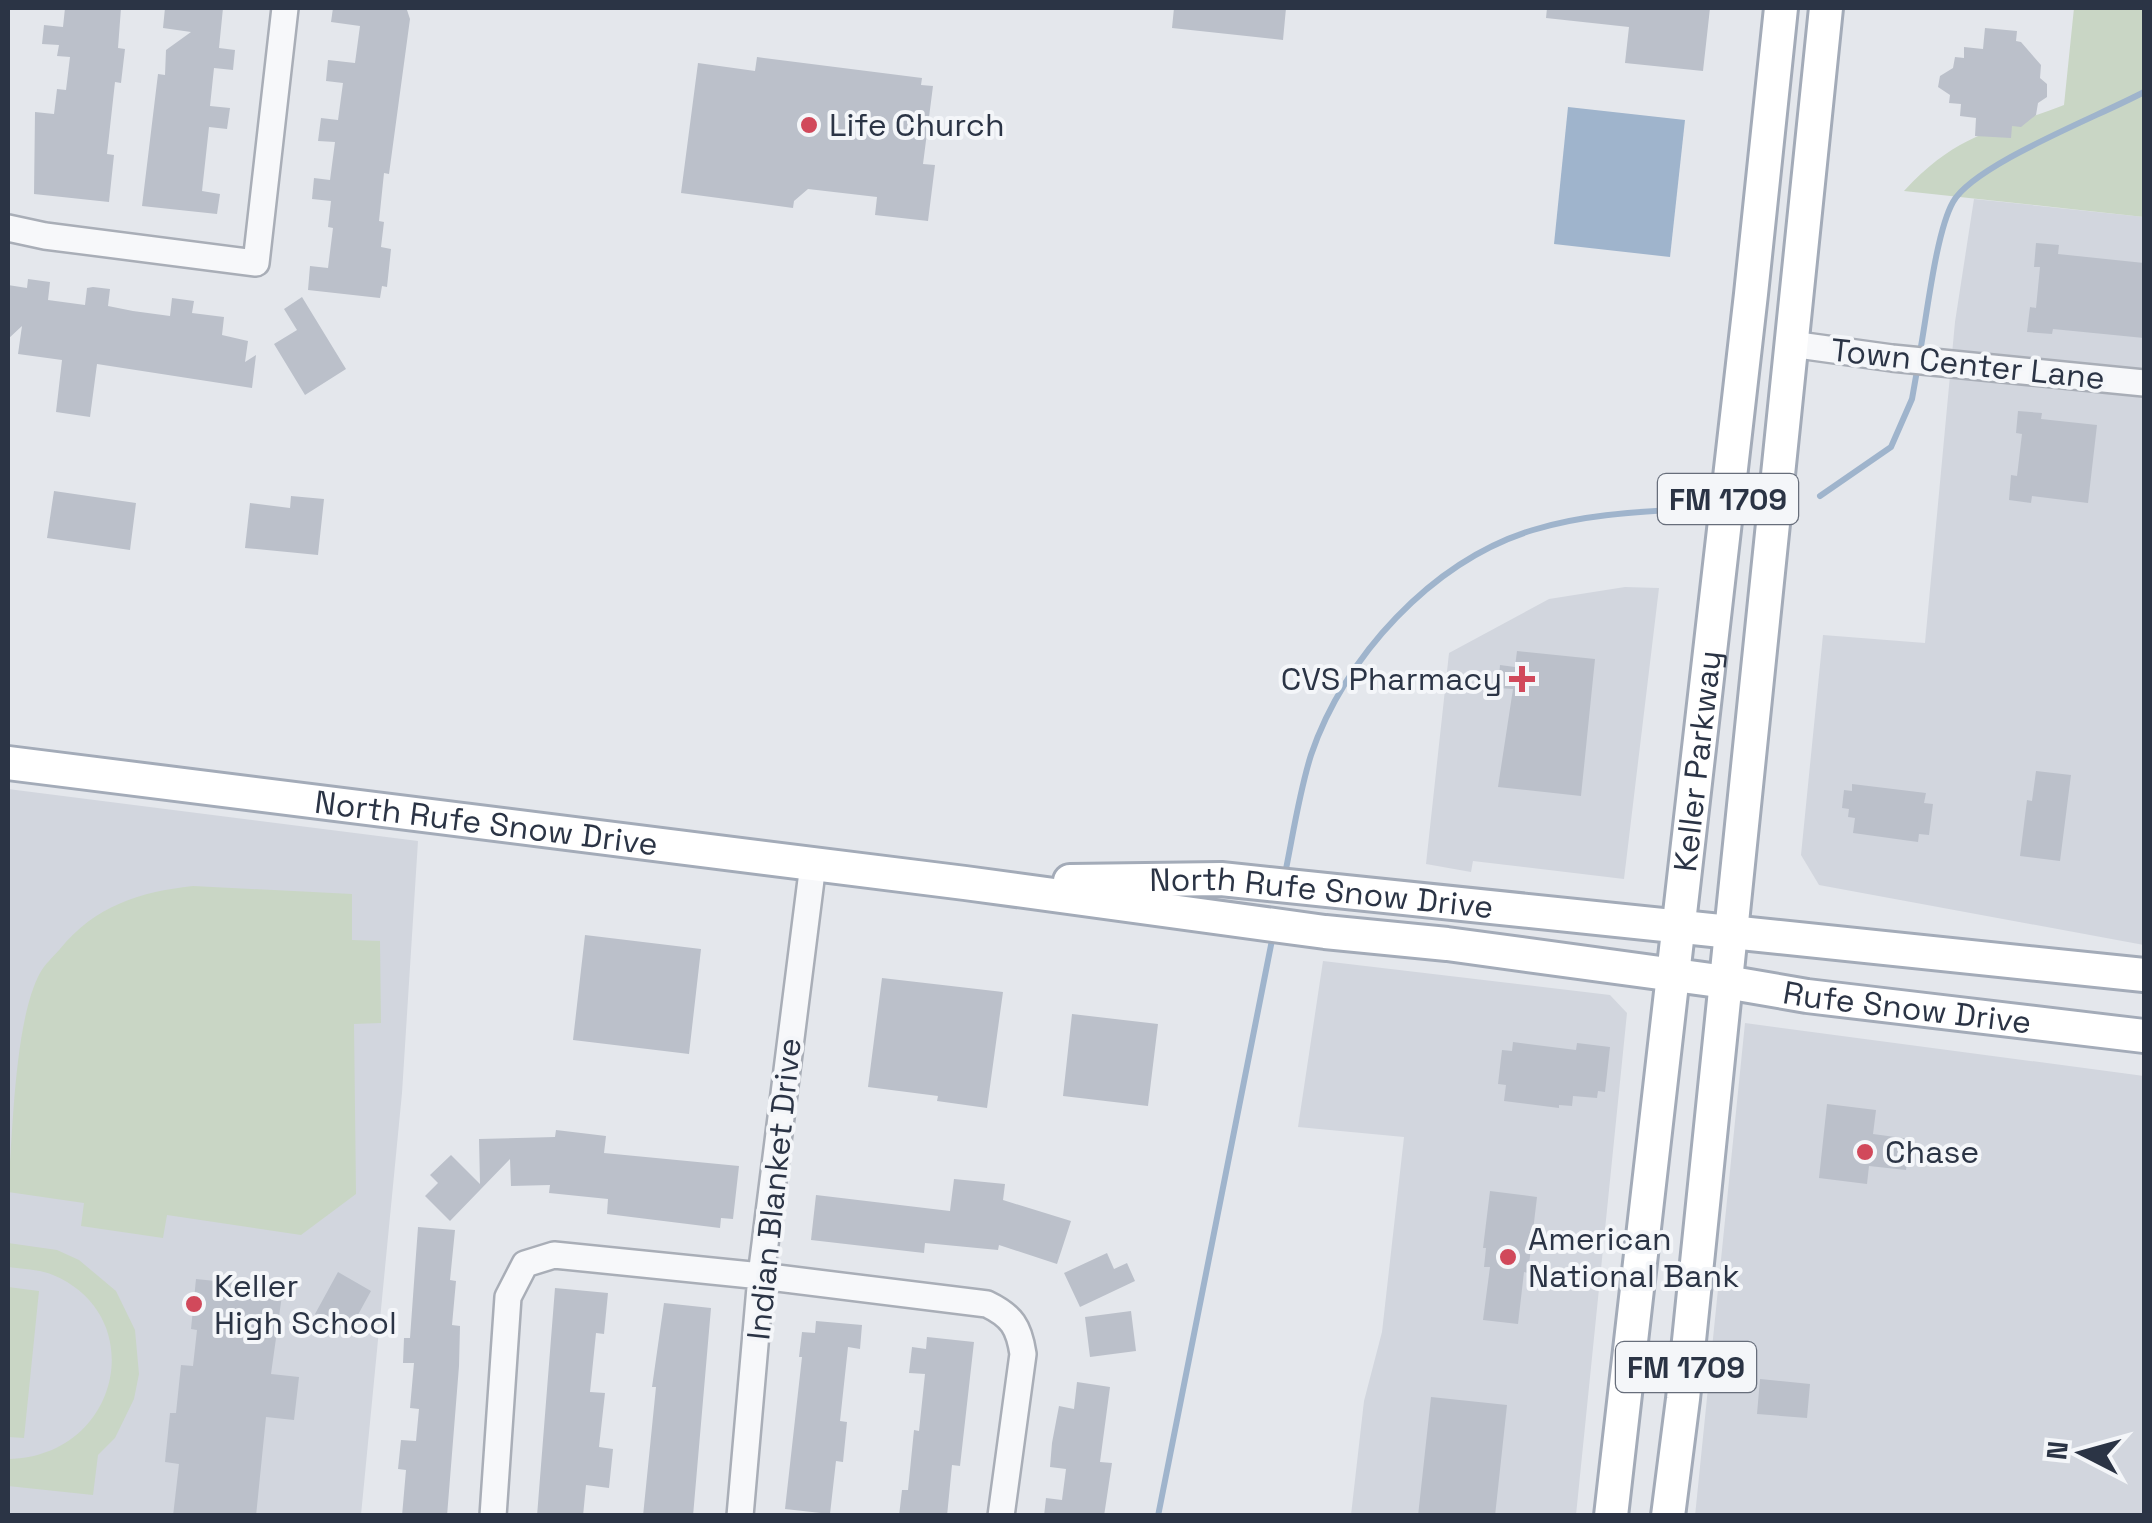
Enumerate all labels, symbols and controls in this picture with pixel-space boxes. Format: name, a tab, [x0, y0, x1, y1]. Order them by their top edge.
place label: Life Church	[829, 105, 1005, 145]
marker: Life Church	[798, 114, 820, 136]
street label: Town Center Lane	[1829, 330, 2107, 398]
road number: FM 1709	[1658, 474, 1798, 524]
street label: Keller Parkway	[1665, 648, 1730, 874]
place label: CVS Pharmacy	[1281, 659, 1502, 699]
marker: CVS Pharmacy	[1511, 668, 1533, 690]
street label: North Rufe Snow Drive	[312, 782, 660, 864]
street label: North Rufe Snow Drive	[1149, 859, 1495, 927]
street label: Rufe Snow Drive	[1780, 972, 2033, 1042]
street label: Indian Blanket Drive	[738, 1036, 810, 1342]
place label: Chase	[1885, 1132, 1979, 1172]
marker: Chase	[1854, 1141, 1876, 1163]
place label: American National Bank	[1528, 1219, 1739, 1296]
marker: American National Bank	[1497, 1246, 1519, 1268]
place label: Keller High School	[214, 1266, 397, 1343]
marker: Keller High School	[183, 1293, 205, 1315]
road number: FM 1709	[1616, 1342, 1756, 1392]
north arrow	[2032, 1403, 2132, 1503]
text: N	[2038, 1439, 2076, 1462]

